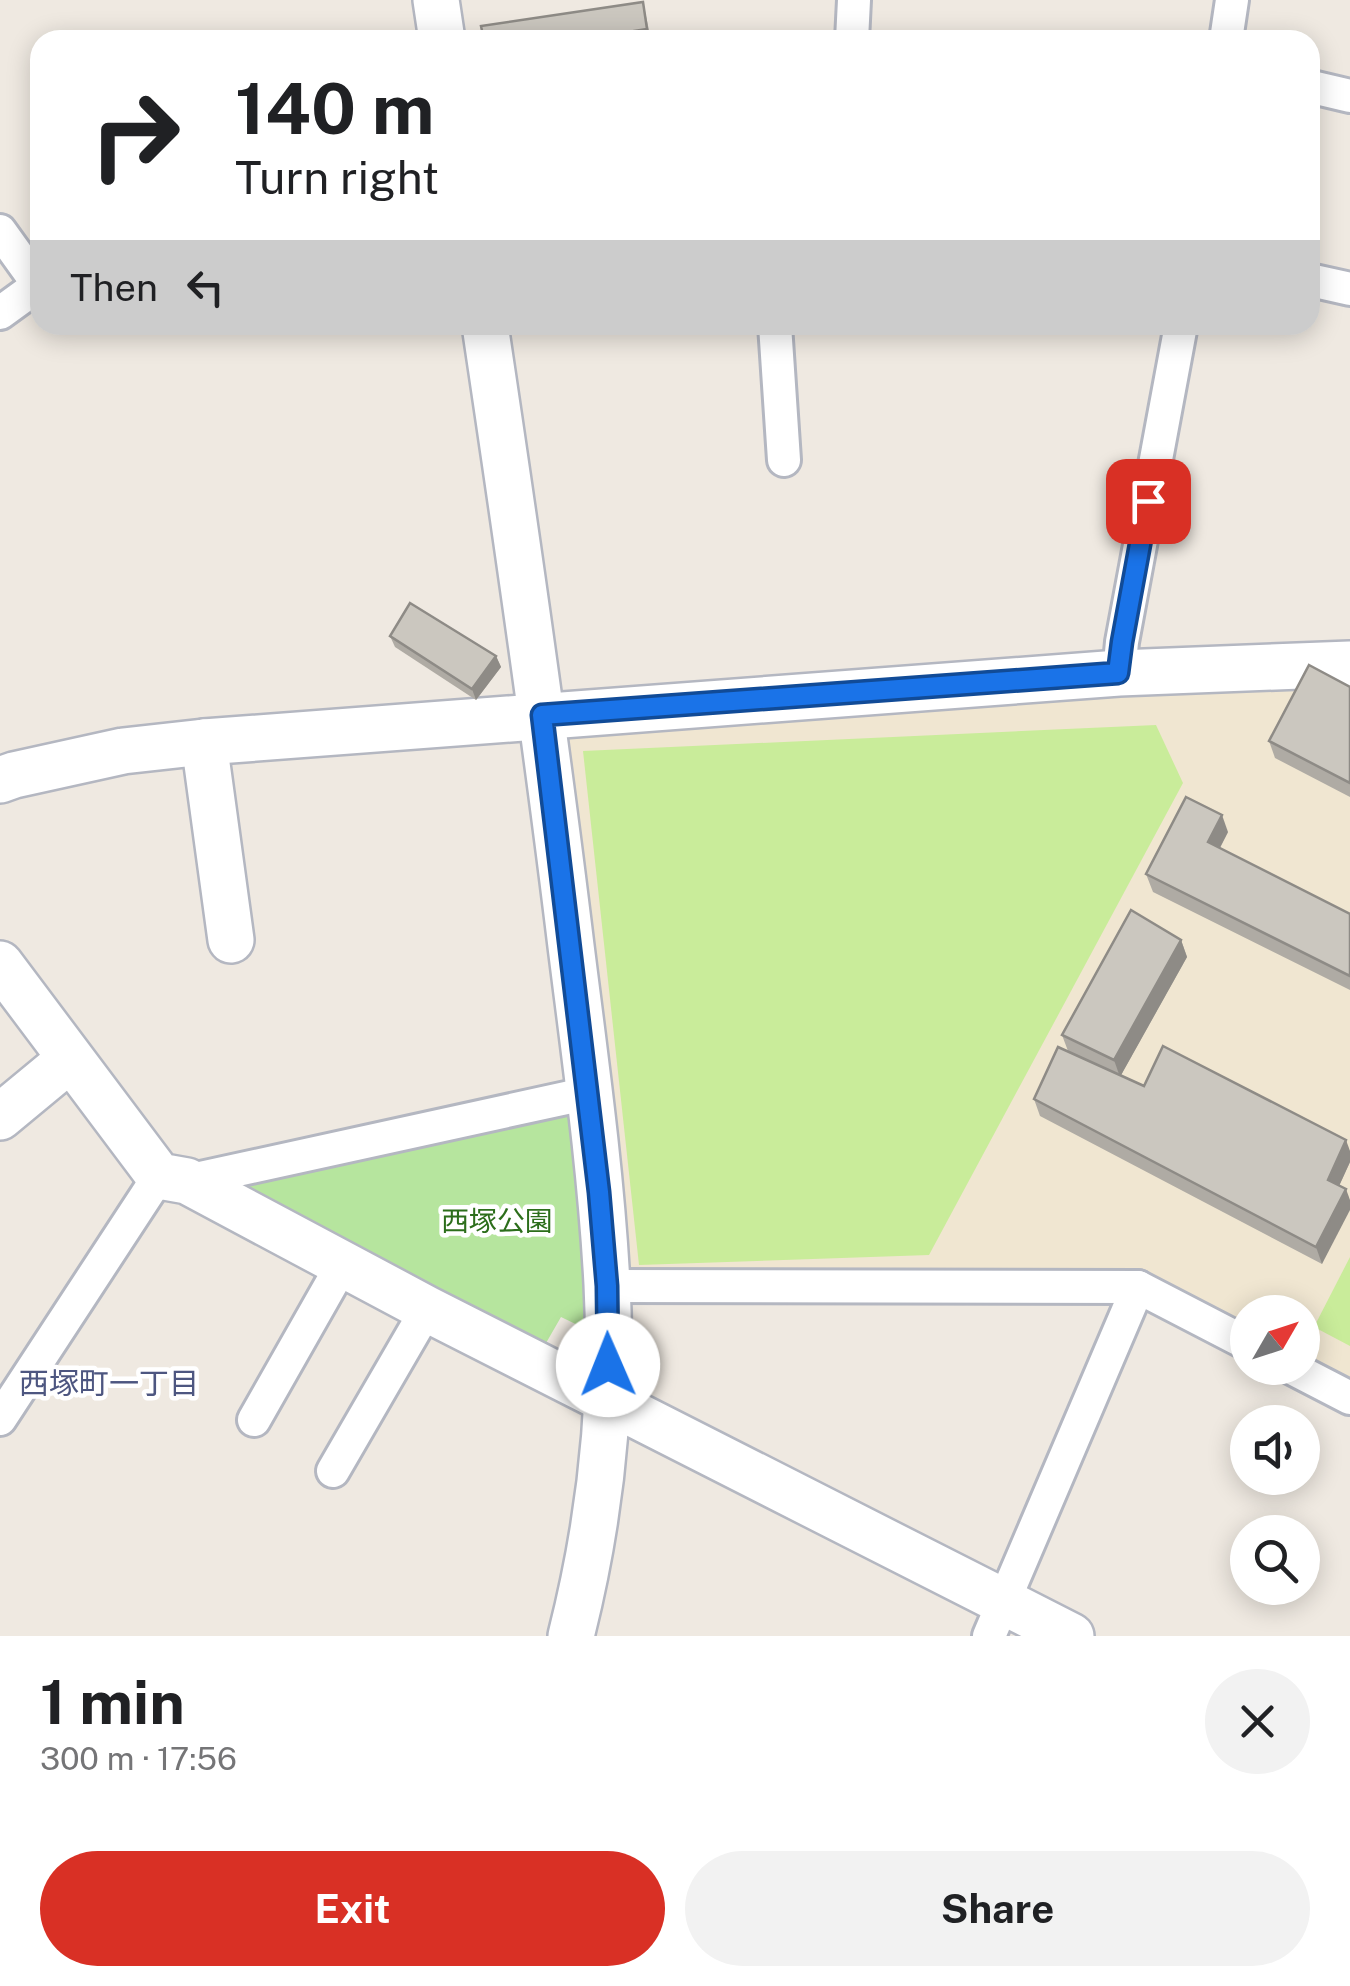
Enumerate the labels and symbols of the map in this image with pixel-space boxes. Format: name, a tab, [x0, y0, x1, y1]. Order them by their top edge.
pin	[1106, 459, 1191, 544]
park label: 西塚公園	[441, 1204, 553, 1237]
north arrow	[1230, 1295, 1320, 1385]
position arrow	[556, 1313, 660, 1417]
district label: 西塚町一丁目	[19, 1365, 199, 1401]

